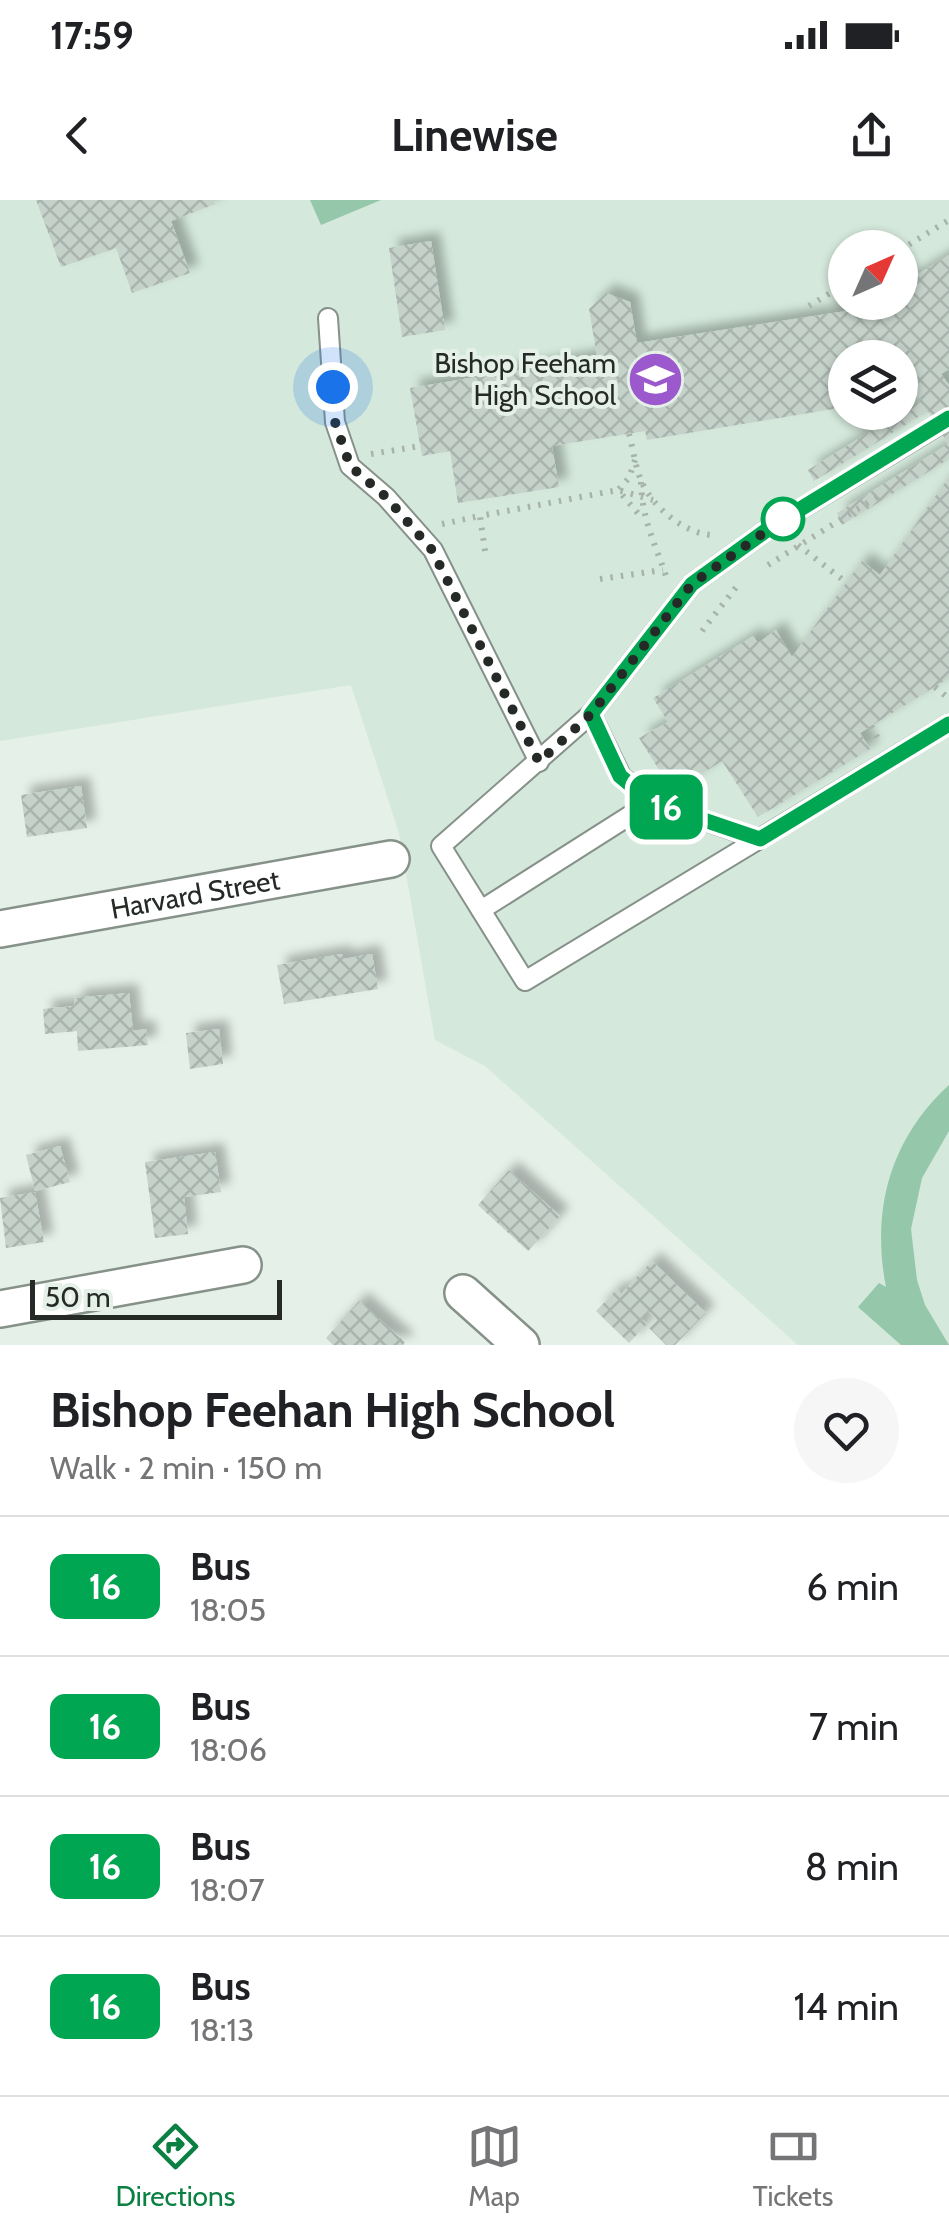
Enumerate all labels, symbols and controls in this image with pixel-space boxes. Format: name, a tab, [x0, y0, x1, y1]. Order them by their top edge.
text: 17:59	[50, 12, 134, 59]
icon: back	[50, 108, 105, 163]
text: Linewise	[391, 108, 558, 162]
icon: share	[844, 108, 899, 163]
north arrow	[828, 230, 918, 320]
map controls	[828, 230, 918, 430]
button: layers	[828, 340, 918, 430]
place label: Bishop Feeham High School	[434, 346, 616, 412]
school or university icon: Bishop Feeham High School	[625, 349, 685, 409]
your location	[308, 362, 358, 412]
unlabelled marker	[762, 498, 804, 540]
line badge: 16	[621, 774, 711, 840]
text: 16	[650, 786, 682, 829]
street label: Harvard Street	[108, 862, 282, 926]
scale bar	[30, 1275, 282, 1320]
text: 50 m	[45, 1280, 111, 1314]
button: heart	[794, 1378, 899, 1483]
text: Bishop Feehan High School	[50, 1381, 615, 1439]
text: Walk · 2 min · 150 m	[50, 1448, 322, 1487]
text: Bus	[190, 1543, 251, 1590]
text: 6 min	[806, 1563, 899, 1610]
text: 16	[89, 1565, 121, 1608]
text: 18:05	[190, 1590, 266, 1629]
text: Bus	[190, 1683, 251, 1730]
text: 7 min	[809, 1703, 899, 1750]
text: 16	[89, 1705, 121, 1748]
text: 18:06	[190, 1730, 267, 1769]
text: Bus	[190, 1823, 251, 1870]
text: 8 min	[805, 1843, 899, 1890]
text: 16	[89, 1845, 121, 1888]
text: 18:07	[190, 1870, 265, 1909]
text: Bus	[190, 1963, 251, 2010]
text: 14 min	[793, 1983, 899, 2030]
text: 16	[89, 1985, 121, 2028]
text: 18:13	[190, 2010, 254, 2049]
tab: Directions	[116, 2119, 235, 2213]
tab: Map	[467, 2119, 522, 2213]
tab: Tickets	[753, 2119, 833, 2213]

